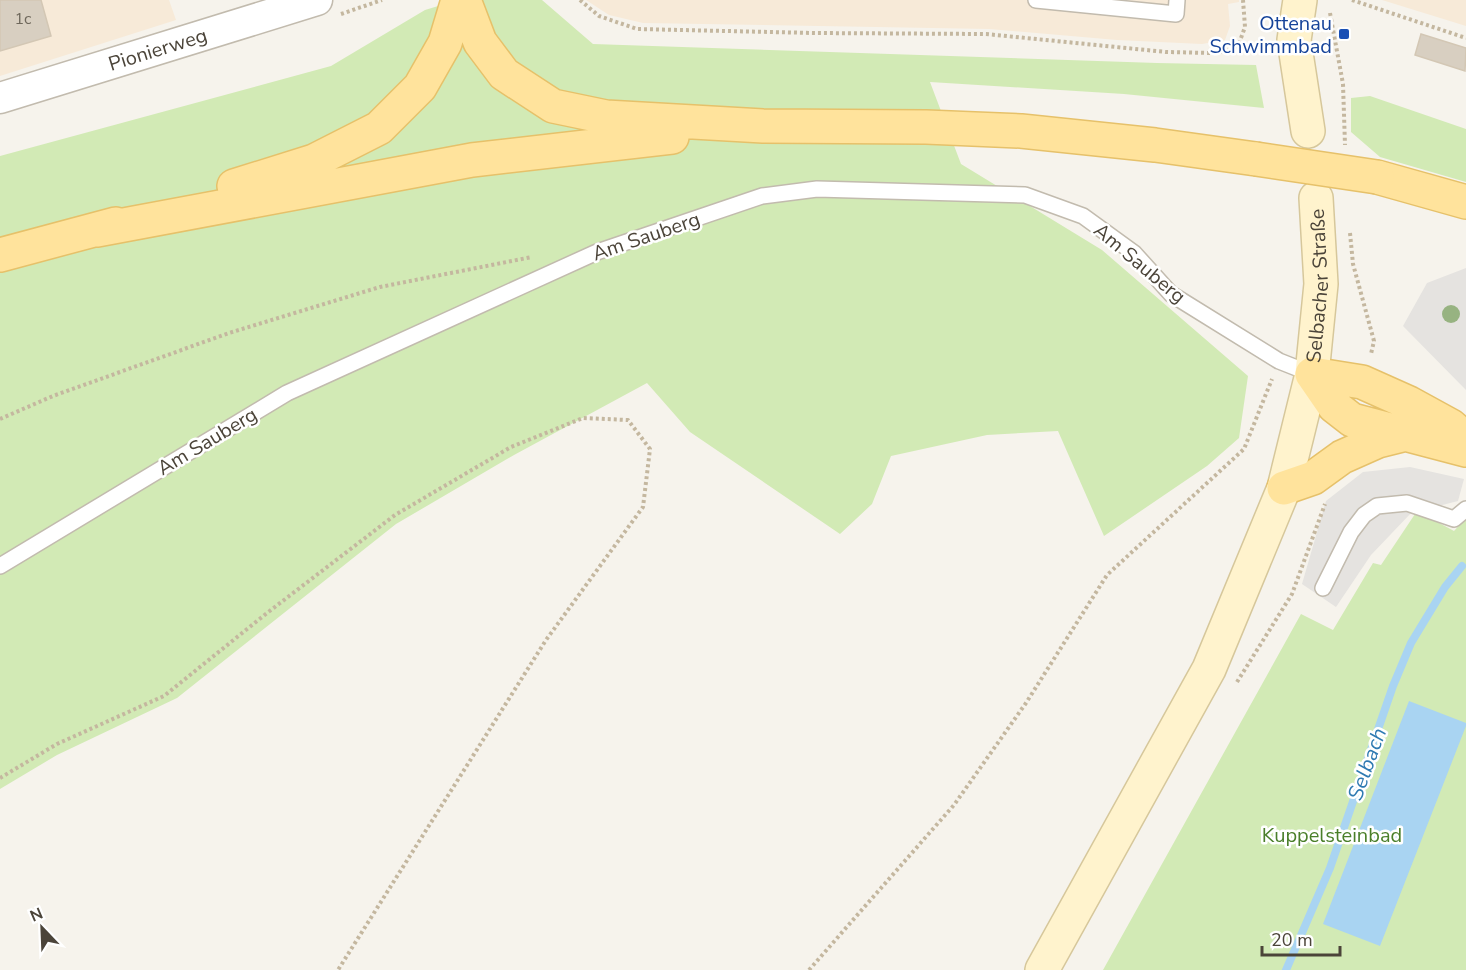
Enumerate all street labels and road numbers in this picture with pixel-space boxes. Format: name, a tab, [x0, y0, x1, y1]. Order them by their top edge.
street label: Pionierweg	[105, 22, 210, 78]
street label: Am Sauberg	[589, 205, 704, 267]
street label: Selbacher Straße	[1300, 208, 1335, 364]
street label: Am Sauberg	[1088, 217, 1191, 310]
street label: Am Sauberg	[152, 401, 262, 482]

